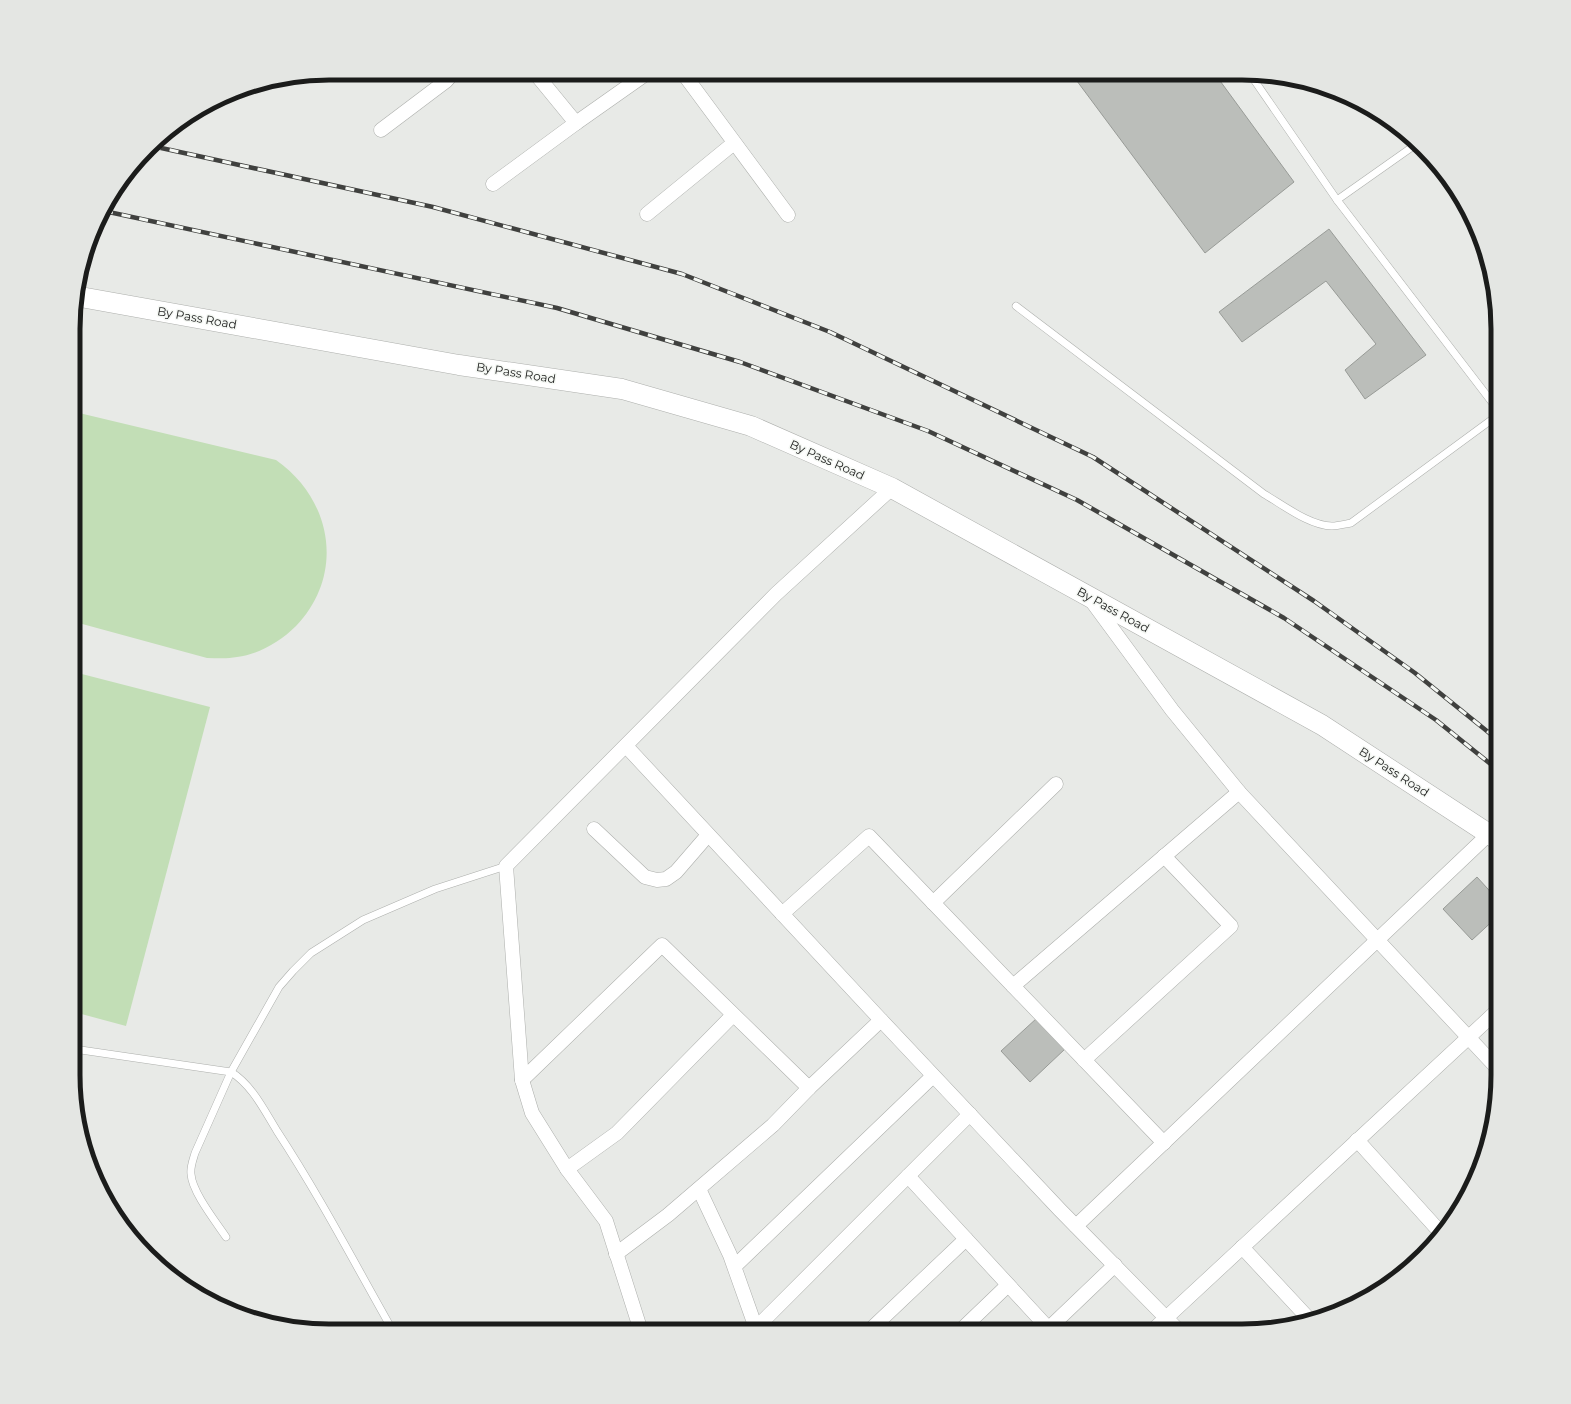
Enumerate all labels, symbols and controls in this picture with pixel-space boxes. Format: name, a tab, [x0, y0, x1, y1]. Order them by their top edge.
street label: By Pass Road	[156, 303, 238, 332]
street label: By Pass Road	[475, 359, 557, 386]
street label: By Pass Road	[787, 436, 867, 483]
street label: By Pass Road	[1074, 584, 1152, 636]
street label: By Pass Road	[1356, 743, 1432, 800]

